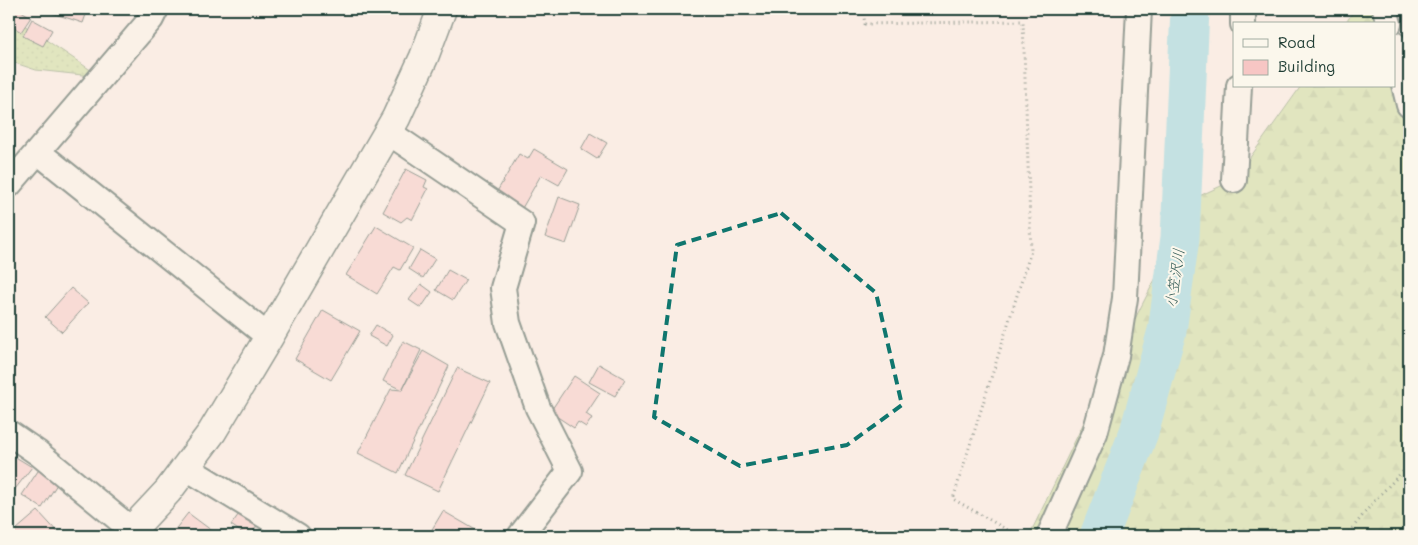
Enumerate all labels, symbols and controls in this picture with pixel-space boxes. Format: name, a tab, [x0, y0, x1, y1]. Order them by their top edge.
legend	[1233, 22, 1396, 88]
text: Road	[1278, 32, 1315, 52]
text: Building	[1278, 56, 1335, 76]
water label: 小笠沢川	[1160, 247, 1188, 309]

